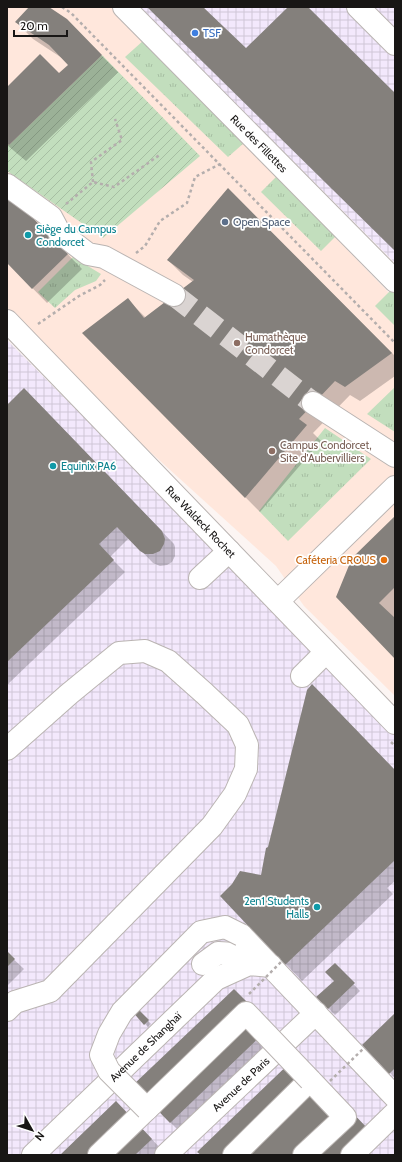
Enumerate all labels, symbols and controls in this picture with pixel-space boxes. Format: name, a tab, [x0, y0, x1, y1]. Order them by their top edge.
scale bar	[14, 12, 67, 38]
text: 20 m	[20, 18, 48, 33]
place label: TSF	[203, 26, 221, 40]
marker: TSF	[190, 28, 200, 38]
street label: Rue des Fillettes	[227, 112, 291, 176]
place label: Open Space	[233, 215, 290, 229]
marker: Open Space	[220, 217, 230, 227]
place label: Siège du Campus Condorcet	[36, 222, 117, 249]
marker: Siège du Campus Condorcet	[23, 230, 33, 240]
place label: Humathèque Condorcet	[245, 330, 306, 357]
marker: Humathèque Condorcet	[232, 338, 242, 348]
place label: Campus Condorcet, Site d'Aubervilliers	[280, 438, 372, 465]
marker: Campus Condorcet, Site d'Aubervilliers	[267, 446, 277, 456]
place label: Equinix PA6	[61, 459, 116, 473]
marker: Equinix PA6	[48, 461, 58, 471]
street label: Rue Waldeck Rochet	[163, 483, 239, 561]
place label: Caféteria CROUS	[296, 553, 377, 567]
marker: Caféteria CROUS	[379, 555, 389, 565]
place label: 2en1 Students Halls	[244, 894, 309, 921]
marker: 2en1 Students Halls	[312, 902, 322, 912]
street label: Avenue de Shanghaï	[107, 1009, 185, 1085]
street label: Avenue de Paris	[209, 1054, 273, 1115]
north arrow	[12, 1110, 52, 1150]
text: N	[32, 1129, 48, 1144]

